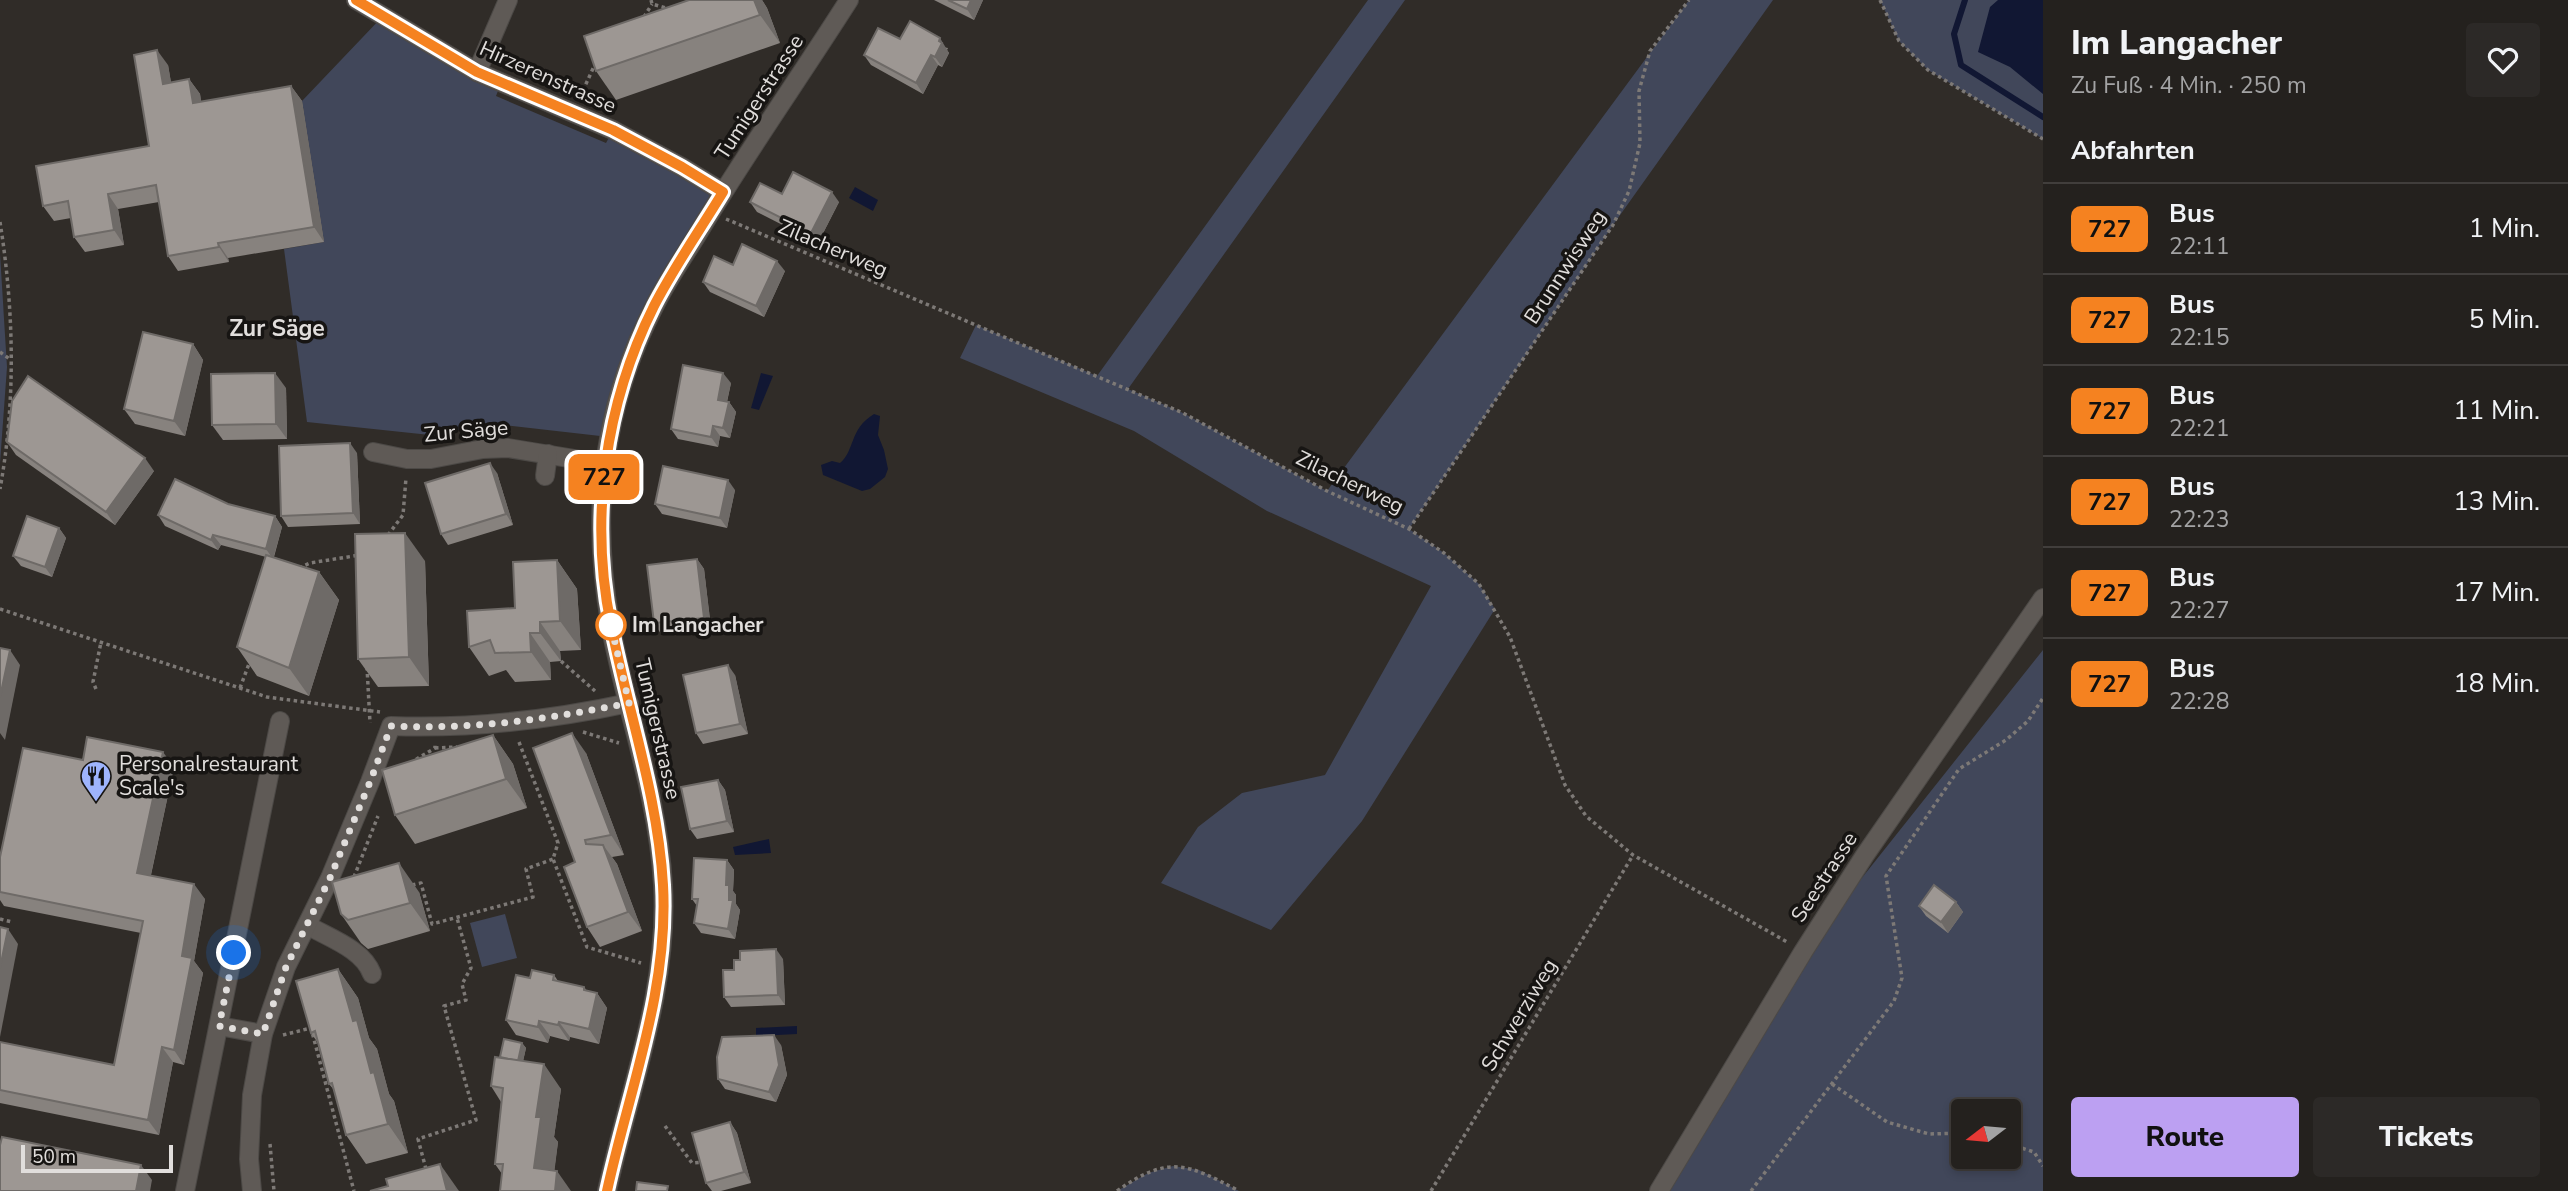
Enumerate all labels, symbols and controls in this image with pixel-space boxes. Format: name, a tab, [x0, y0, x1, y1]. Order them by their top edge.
text: Im Langacher	[2071, 21, 2282, 66]
button: heart	[2466, 23, 2540, 97]
street label: Tumigerstrasse	[708, 29, 810, 165]
street label: Hirzerenstrasse	[475, 34, 621, 120]
text: Zu Fuß · 4 Min. · 250 m	[2071, 70, 2307, 101]
text: Abfahrten	[2071, 133, 2195, 168]
text: Bus	[2169, 196, 2215, 231]
street label: Brunnwisweg	[1518, 205, 1612, 329]
text: 1 Min.	[2469, 211, 2540, 246]
street label: Zilacherweg	[774, 212, 892, 284]
text: 727	[2088, 213, 2131, 245]
text: 22:11	[2169, 231, 2229, 262]
text: Bus	[2169, 287, 2215, 322]
text: 5 Min.	[2469, 302, 2540, 337]
text: 727	[2088, 304, 2131, 336]
district label: Zur Säge	[229, 313, 325, 344]
text: 22:15	[2169, 322, 2229, 353]
text: Bus	[2169, 378, 2215, 413]
text: 11 Min.	[2453, 393, 2540, 428]
text: 727	[2088, 395, 2131, 427]
street label: Zur Säge	[423, 413, 509, 449]
text: 22:21	[2169, 413, 2229, 444]
street label: Zilacherweg	[1291, 444, 1409, 520]
line badge: 727	[564, 454, 644, 500]
text: 727	[582, 461, 626, 493]
text: Bus	[2169, 469, 2215, 504]
text: 13 Min.	[2453, 484, 2540, 519]
text: 727	[2088, 486, 2131, 518]
text: 22:23	[2169, 504, 2229, 535]
text: Bus	[2169, 560, 2215, 595]
text: 17 Min.	[2453, 575, 2540, 610]
text: 727	[2088, 577, 2131, 609]
text: 22:27	[2169, 595, 2229, 626]
marker: Im Langacher	[596, 610, 626, 640]
place label: Im Langacher	[632, 611, 764, 639]
text: Bus	[2169, 651, 2215, 686]
street label: Tumigerstrasse	[628, 656, 688, 802]
text: 18 Min.	[2453, 666, 2540, 701]
text: 727	[2088, 668, 2131, 700]
text: 22:28	[2169, 686, 2229, 717]
place label: Personalrestaurant Scale's	[119, 750, 299, 802]
restaurant icon: Personalrestaurant Scale's	[79, 759, 113, 803]
street label: Seestrasse	[1784, 826, 1864, 928]
your location	[216, 935, 251, 970]
street label: Schwerziweg	[1474, 954, 1564, 1076]
button: Route	[2071, 1097, 2299, 1177]
button: Tickets	[2313, 1097, 2540, 1177]
north arrow	[1951, 1099, 2021, 1169]
map controls	[1951, 1099, 2021, 1169]
scale bar	[21, 1142, 173, 1174]
text: 50 m	[32, 1144, 76, 1170]

